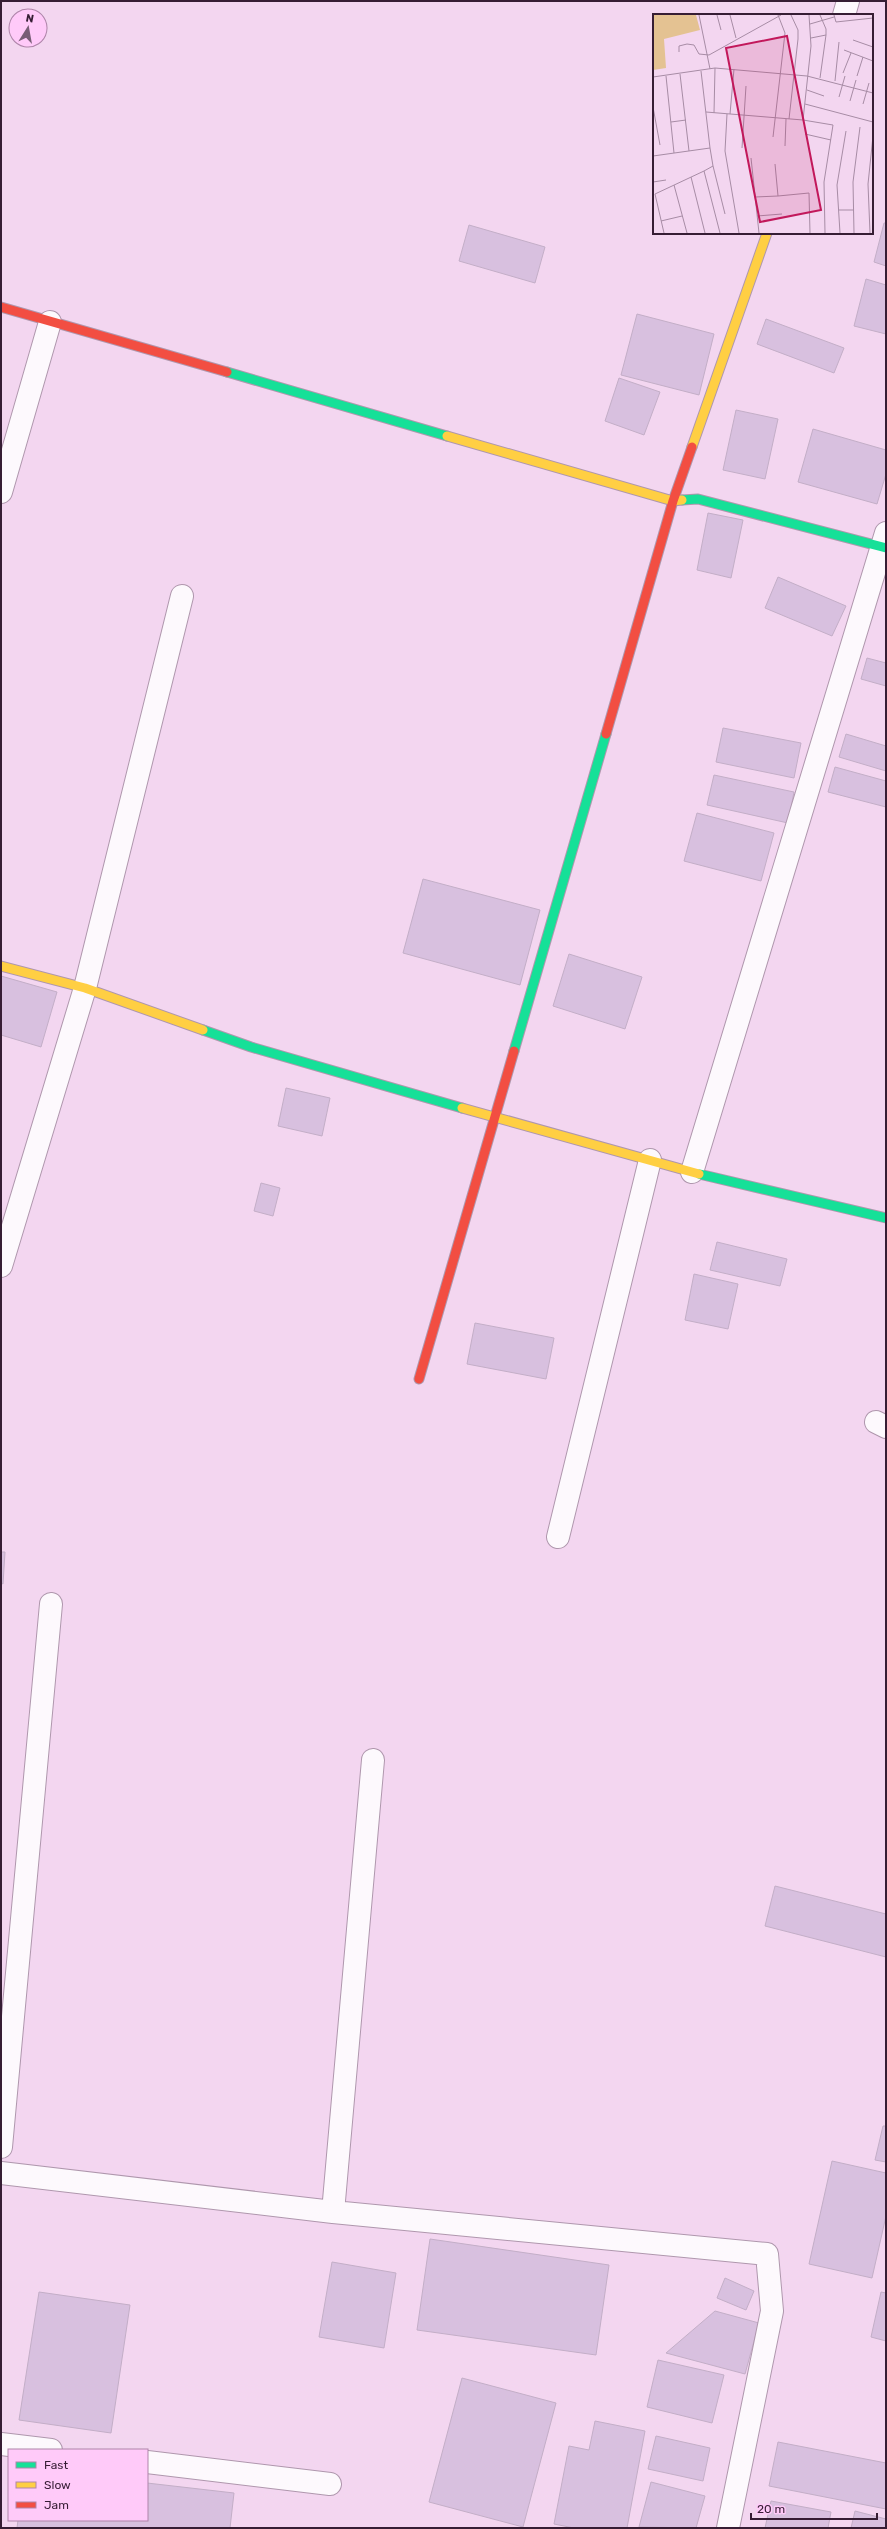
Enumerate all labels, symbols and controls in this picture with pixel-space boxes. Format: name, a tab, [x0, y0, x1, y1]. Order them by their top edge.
north arrow	[8, 8, 48, 48]
text: N	[25, 12, 35, 26]
inset map	[653, 14, 873, 234]
legend	[8, 2449, 148, 2521]
text: Fast	[44, 2458, 68, 2472]
text: Slow	[44, 2478, 71, 2492]
scale bar	[751, 2495, 877, 2521]
text: Jam	[44, 2498, 69, 2512]
text: 20 m	[757, 2502, 785, 2516]

